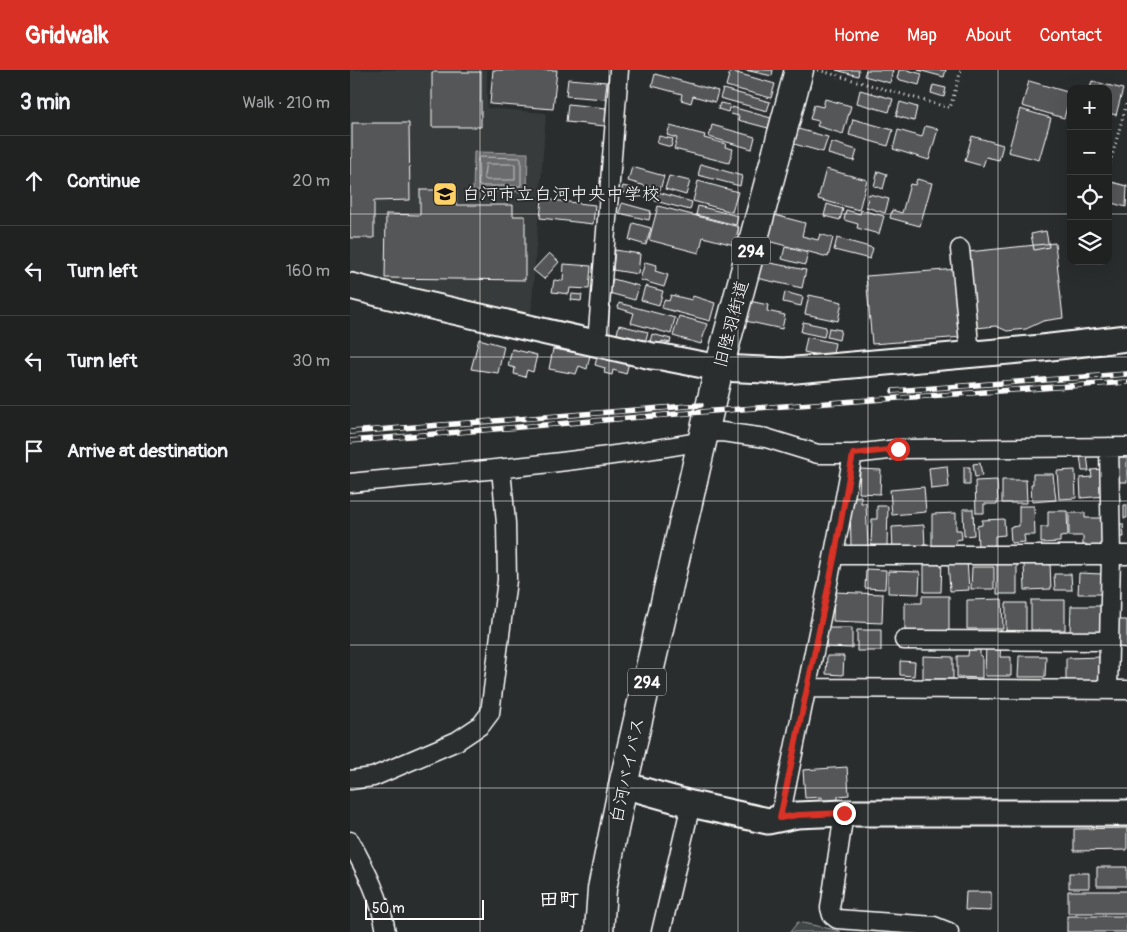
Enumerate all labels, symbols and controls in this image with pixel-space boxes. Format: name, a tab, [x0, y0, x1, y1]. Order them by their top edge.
text: Gridwalk	[25, 21, 109, 50]
text: Home	[834, 24, 879, 47]
text: Map	[907, 24, 937, 47]
text: About	[965, 24, 1011, 47]
text: Contact	[1039, 24, 1102, 47]
map controls	[1067, 85, 1112, 265]
button: +	[1067, 85, 1112, 130]
text: 3 min	[20, 89, 70, 116]
text: Walk · 210 m	[242, 93, 330, 113]
button: −	[1067, 130, 1112, 175]
icon: ahead	[20, 167, 48, 195]
text: Continue	[67, 169, 140, 193]
text: 20 m	[292, 171, 330, 191]
button: locate	[1067, 175, 1112, 220]
school or university icon: 白河市立白河中央中学校	[432, 181, 458, 207]
place label: 白河市立白河中央中学校	[462, 183, 660, 206]
button: layers	[1067, 220, 1112, 265]
road number: 294	[732, 238, 770, 265]
icon: left	[20, 257, 48, 285]
text: Turn left	[67, 259, 137, 283]
text: 160 m	[286, 261, 330, 281]
street label: 旧陸羽街道	[709, 278, 754, 371]
icon: left	[20, 347, 48, 375]
text: Turn left	[67, 349, 137, 373]
text: 30 m	[292, 351, 330, 371]
icon: arrive	[20, 437, 48, 465]
route start	[887, 438, 910, 461]
text: Arrive at destination	[67, 439, 228, 463]
road number: 294	[628, 668, 666, 696]
street label: 白河バイパス	[605, 715, 650, 825]
route end	[833, 802, 856, 825]
district label: 田町	[539, 887, 579, 912]
scale bar	[365, 897, 484, 920]
text: 50 m	[372, 900, 405, 917]

